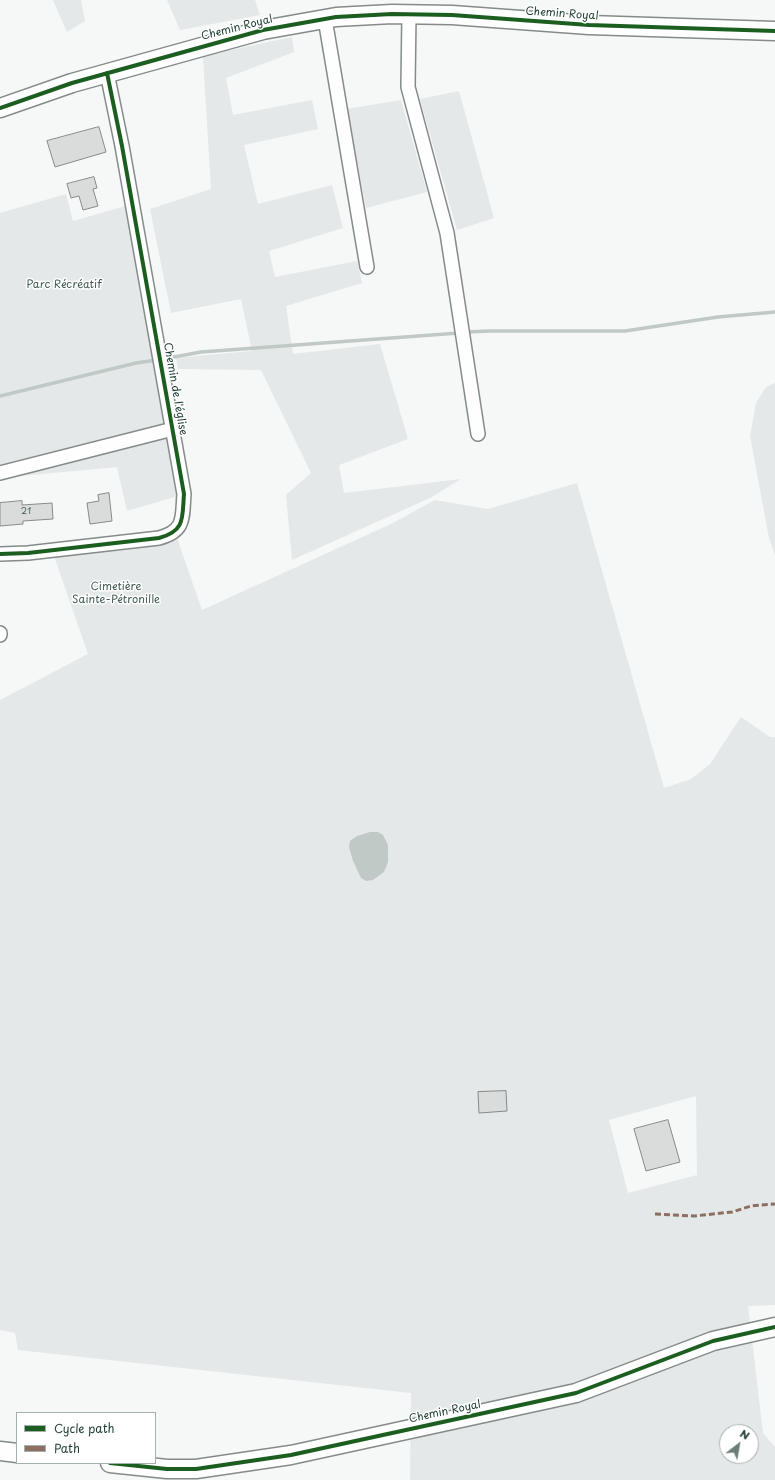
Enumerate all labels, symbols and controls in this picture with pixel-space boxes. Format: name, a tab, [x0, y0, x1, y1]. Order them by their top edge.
street label: Chemin Royal	[525, 5, 599, 23]
street label: Chemin Royal	[200, 13, 274, 43]
park label: Parc Récréatif	[26, 278, 102, 292]
street label: Chemin de l'église	[160, 342, 190, 436]
house number: 21	[21, 507, 31, 517]
park label: Cimetière Sainte-Pétronille	[72, 580, 160, 606]
street label: Chemin Royal	[408, 1398, 482, 1426]
legend	[16, 1412, 156, 1464]
text: Cycle path	[54, 1419, 115, 1437]
north arrow	[719, 1424, 759, 1464]
text: N	[737, 1425, 753, 1444]
text: Path	[54, 1439, 80, 1457]

